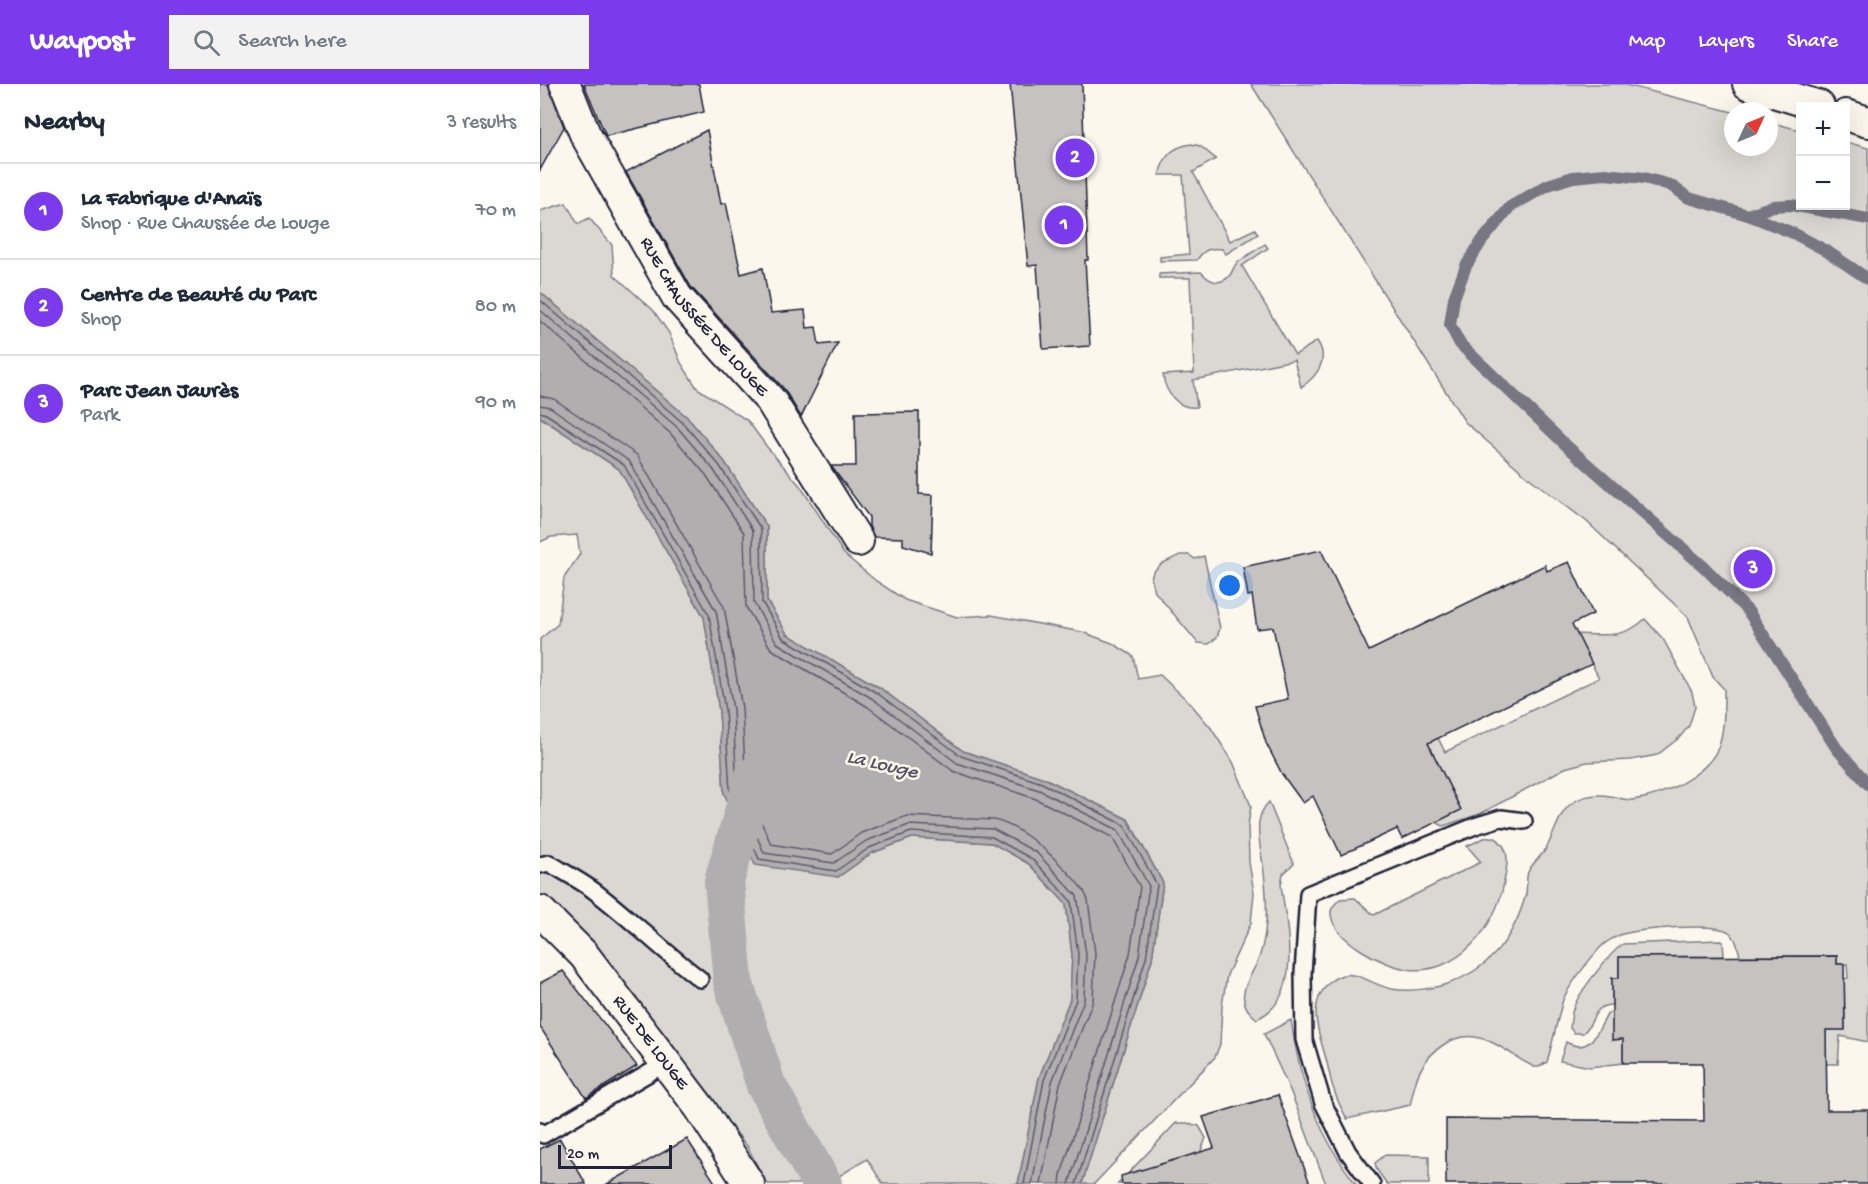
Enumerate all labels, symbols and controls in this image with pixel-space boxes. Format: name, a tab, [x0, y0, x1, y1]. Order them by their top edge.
search box	[169, 15, 589, 69]
text: Waypost	[30, 26, 133, 59]
icon: search	[190, 26, 223, 59]
text: Search here	[238, 29, 347, 55]
text: Map	[1629, 30, 1665, 55]
text: Layers	[1698, 30, 1754, 55]
text: Share	[1787, 30, 1838, 55]
north arrow	[1724, 102, 1778, 156]
map controls	[1796, 102, 1850, 210]
button: +	[1796, 102, 1850, 156]
text: Nearby	[24, 108, 105, 139]
text: 3 results	[447, 112, 516, 135]
pin: 2	[1056, 136, 1094, 181]
button: −	[1796, 156, 1850, 210]
text: La Fabrique d'Anaïs	[81, 187, 261, 213]
text: 1	[39, 200, 48, 223]
text: 70 m	[475, 200, 516, 223]
pin: 1	[1044, 202, 1084, 248]
text: Shop · Rue Chaussée de Louge	[81, 213, 330, 236]
street label: RUE CHAUSSÉE DE LOUGE	[635, 234, 773, 402]
text: Centre de Beauté du Parc	[81, 283, 316, 309]
text: 2	[39, 296, 48, 319]
text: 80 m	[475, 296, 516, 319]
text: Shop	[81, 309, 121, 332]
text: Parc Jean Jaurès	[81, 379, 238, 405]
text: 3	[38, 392, 49, 415]
text: 90 m	[476, 392, 516, 415]
text: Park	[81, 405, 119, 428]
pin: 3	[1734, 546, 1772, 592]
your location	[1215, 571, 1244, 600]
water label: La Louge	[844, 747, 920, 785]
street label: RUE DE LOUGE	[608, 991, 693, 1094]
scale bar	[558, 1142, 672, 1170]
text: 20 m	[567, 1146, 599, 1165]

